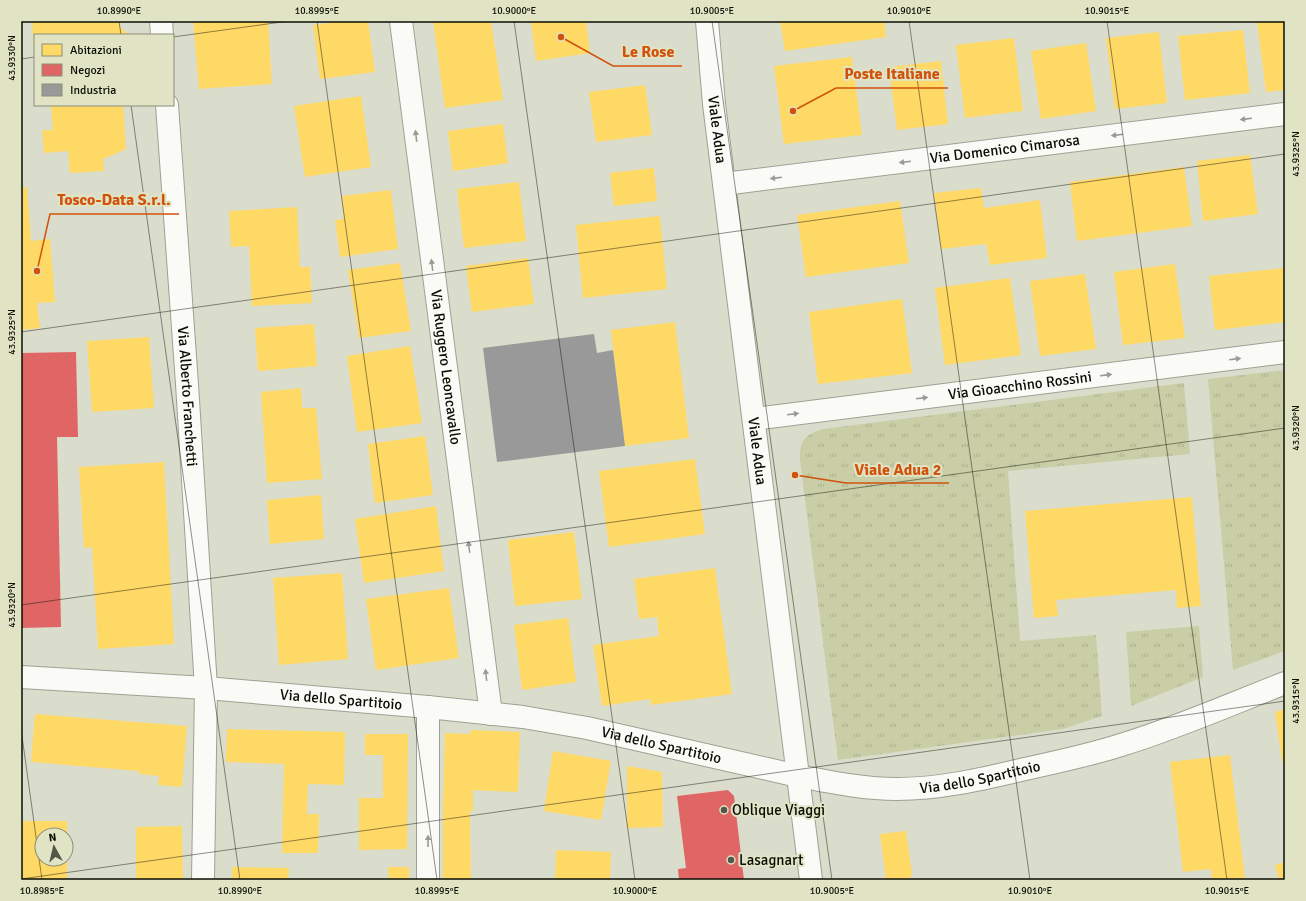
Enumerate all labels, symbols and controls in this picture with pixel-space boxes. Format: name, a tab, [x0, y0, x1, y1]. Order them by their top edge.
text: 10.8990°E	[97, 5, 142, 17]
text: 10.8995°E	[295, 5, 340, 17]
text: 10.9000°E	[492, 5, 537, 17]
text: 10.9005°E	[690, 5, 735, 17]
text: 10.9010°E	[887, 5, 932, 17]
text: 10.9015°E	[1085, 5, 1130, 17]
legend	[34, 34, 174, 106]
text: 43.9330°N	[6, 35, 18, 81]
callout: Le Rose	[613, 38, 682, 66]
text: Le Rose	[622, 42, 674, 62]
text: Abitazioni	[70, 43, 122, 58]
callout: Poste Italiane	[836, 60, 948, 88]
text: Negozi	[70, 63, 105, 78]
text: Poste Italiane	[844, 64, 940, 84]
text: Industria	[70, 83, 116, 98]
street label: Viale Adua	[704, 95, 730, 164]
one-way arrow	[1240, 116, 1252, 122]
one-way arrow	[412, 130, 419, 142]
street label: Via Domenico Cimarosa	[929, 131, 1081, 167]
text: 43.9325°N	[1290, 131, 1302, 177]
one-way arrow	[1111, 132, 1123, 138]
one-way arrow	[899, 159, 911, 165]
one-way arrow	[770, 175, 782, 181]
callout: Tosco-Data S.r.l.	[50, 186, 179, 214]
text: Tosco-Data S.r.l.	[57, 190, 171, 210]
one-way arrow	[429, 259, 436, 271]
street label: Via Ruggero Leoncavallo	[427, 288, 465, 446]
text: 43.9325°N	[6, 309, 18, 355]
street label: Via Alberto Franchetti	[174, 325, 201, 467]
one-way arrow	[1229, 356, 1241, 362]
street label: Via Gioacchino Rossini	[947, 367, 1093, 403]
one-way arrow	[1100, 372, 1112, 378]
one-way arrow	[916, 395, 928, 401]
text: 43.9320°N	[1290, 405, 1302, 451]
one-way arrow	[787, 411, 799, 417]
street label: Viale Adua	[744, 416, 771, 486]
callout: Viale Adua 2	[846, 455, 949, 483]
text: Viale Adua 2	[855, 460, 941, 480]
one-way arrow	[466, 540, 472, 553]
text: 43.9320°N	[6, 582, 18, 628]
one-way arrow	[483, 669, 489, 681]
text: 43.9315°N	[1290, 678, 1302, 724]
street label: Via dello Spartitoio	[279, 685, 403, 714]
street label: Via dello Spartitoio	[600, 723, 723, 767]
street label: Via dello Spartitoio	[919, 757, 1042, 797]
place label: Oblique Viaggi	[732, 801, 825, 819]
marker: Oblique Viaggi	[719, 805, 729, 815]
north arrow	[34, 827, 74, 867]
text: N	[48, 831, 57, 845]
one-way arrow	[425, 834, 431, 847]
place label: Lasagnart	[739, 851, 803, 869]
marker: Lasagnart	[726, 855, 736, 865]
text: 10.8985°E	[20, 885, 65, 897]
text: 10.8990°E	[218, 885, 263, 897]
text: 10.8995°E	[415, 885, 460, 897]
text: 10.9000°E	[613, 885, 658, 897]
text: 10.9005°E	[810, 885, 855, 897]
text: 10.9010°E	[1008, 885, 1053, 897]
text: 10.9015°E	[1205, 885, 1250, 897]

